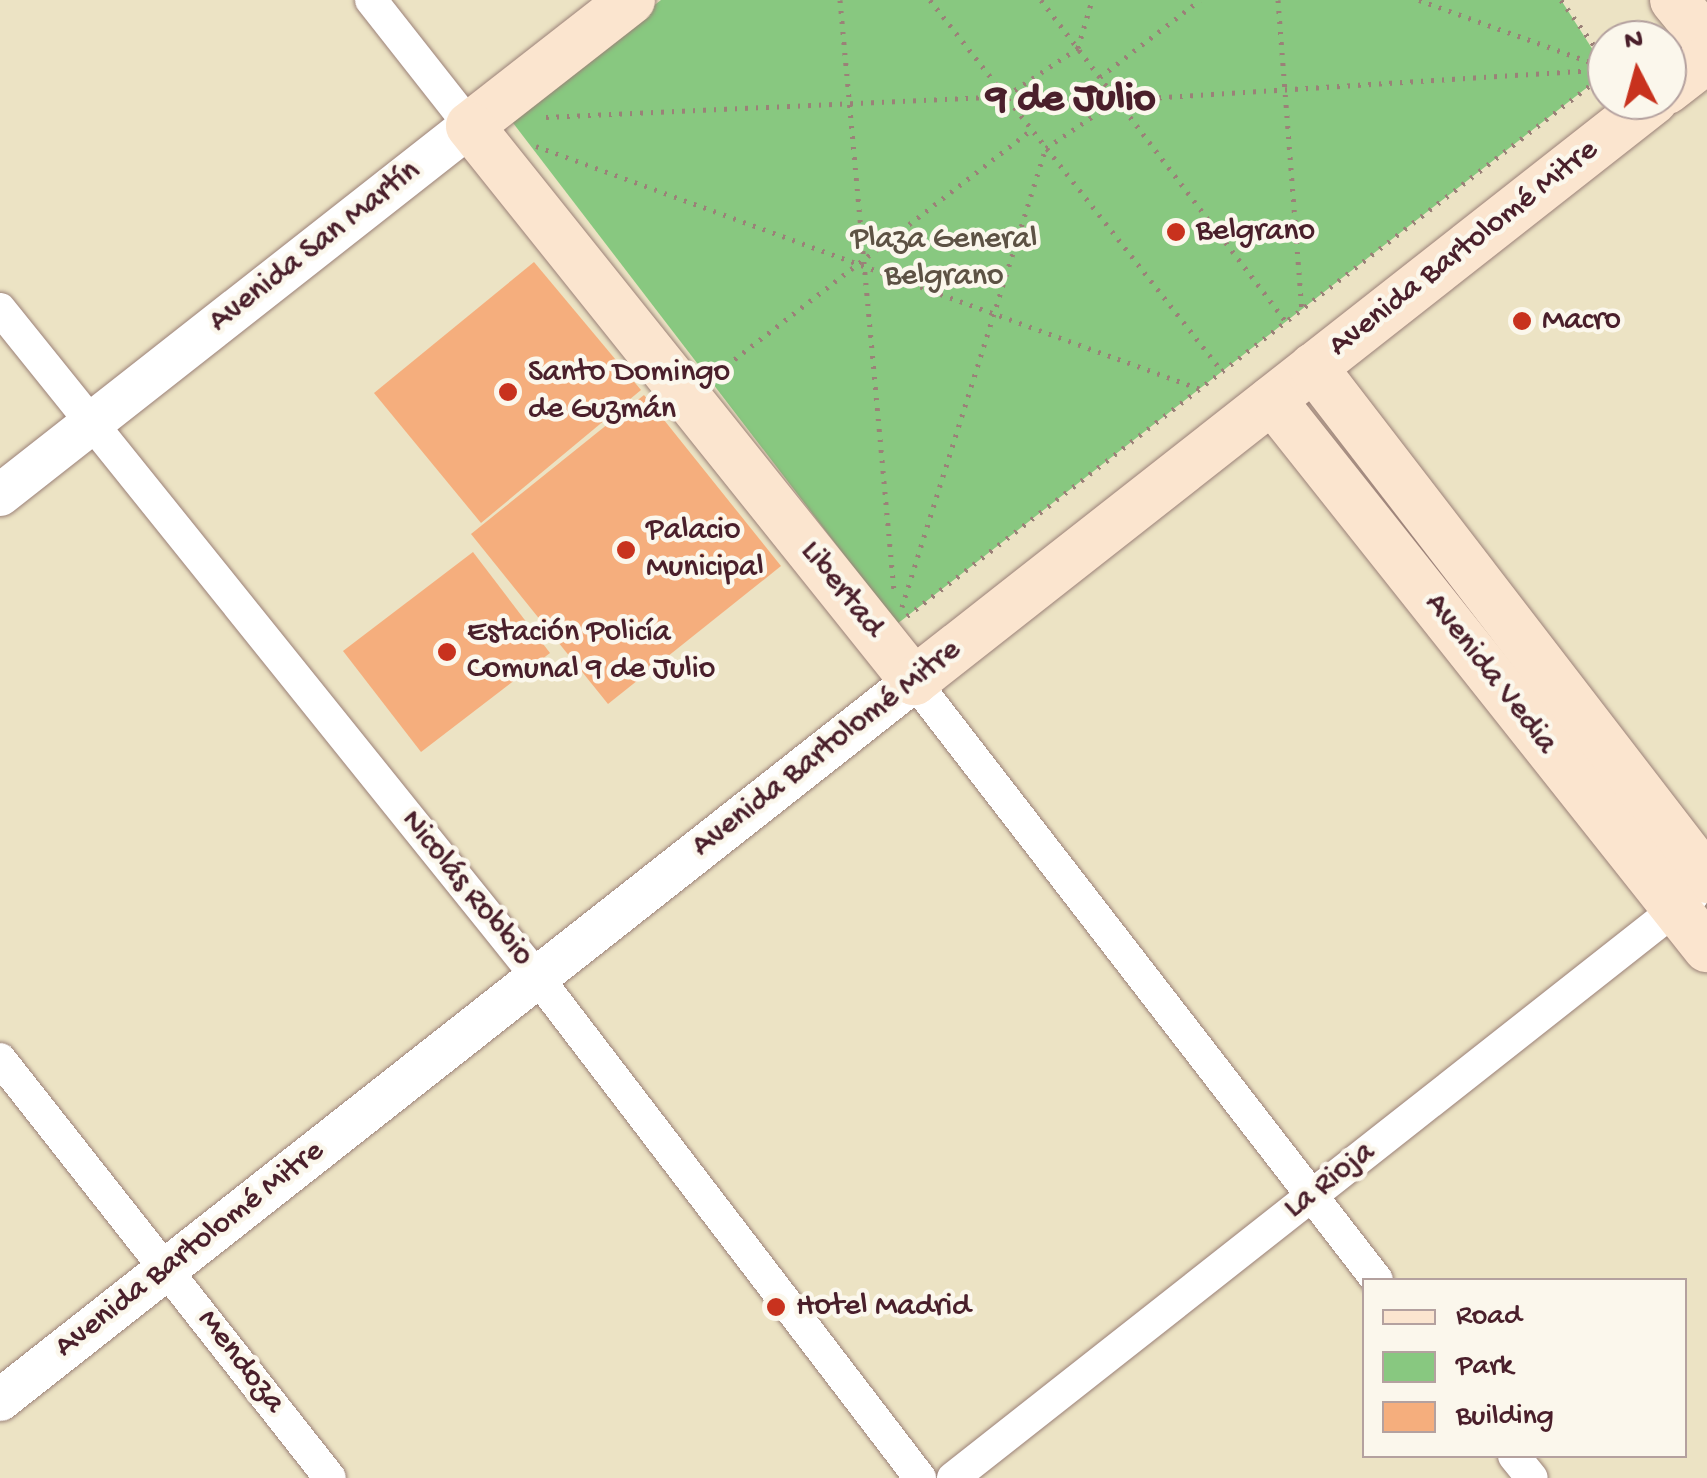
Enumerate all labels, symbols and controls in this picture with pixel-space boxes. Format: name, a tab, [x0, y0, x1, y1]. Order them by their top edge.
north arrow	[1587, 20, 1687, 120]
text: N	[1623, 24, 1645, 59]
district label: 9 de Julio	[986, 76, 1156, 126]
street label: Avenida Bartolomé Mitre	[1322, 132, 1606, 366]
street label: Avenida San Martín	[202, 153, 428, 341]
place label: Belgrano	[1196, 213, 1315, 251]
marker: Belgrano	[1165, 221, 1187, 243]
park label: Plaza General Belgrano	[851, 222, 1037, 297]
place label: Macro	[1542, 302, 1621, 340]
marker: Macro	[1511, 310, 1533, 332]
place label: Santo Domingo de Guzmán	[528, 355, 730, 430]
marker: Santo Domingo de Guzmán	[497, 381, 519, 403]
place label: Palacio Municipal	[646, 513, 764, 588]
street label: Libertad	[791, 534, 891, 646]
marker: Palacio Municipal	[615, 539, 637, 561]
street label: Avenida Vedia	[1415, 586, 1565, 762]
place label: Estación Policía Comunal 9 de Julio	[467, 615, 715, 690]
street label: Avenida Bartolomé Mitre	[685, 632, 969, 866]
marker: Estación Policía Comunal 9 de Julio	[436, 641, 458, 663]
street label: Nicolás Robbio	[391, 803, 541, 975]
street label: Avenida Bartolomé Mitre	[48, 1133, 332, 1367]
street label: La Rioja	[1277, 1134, 1383, 1228]
legend	[1362, 1278, 1687, 1458]
place label: Hotel Madrid	[796, 1288, 971, 1326]
marker: Hotel Madrid	[765, 1296, 787, 1318]
text: Road	[1456, 1300, 1522, 1335]
street label: Mendoza	[188, 1302, 292, 1422]
text: Park	[1456, 1350, 1513, 1385]
text: Building	[1456, 1400, 1554, 1435]

